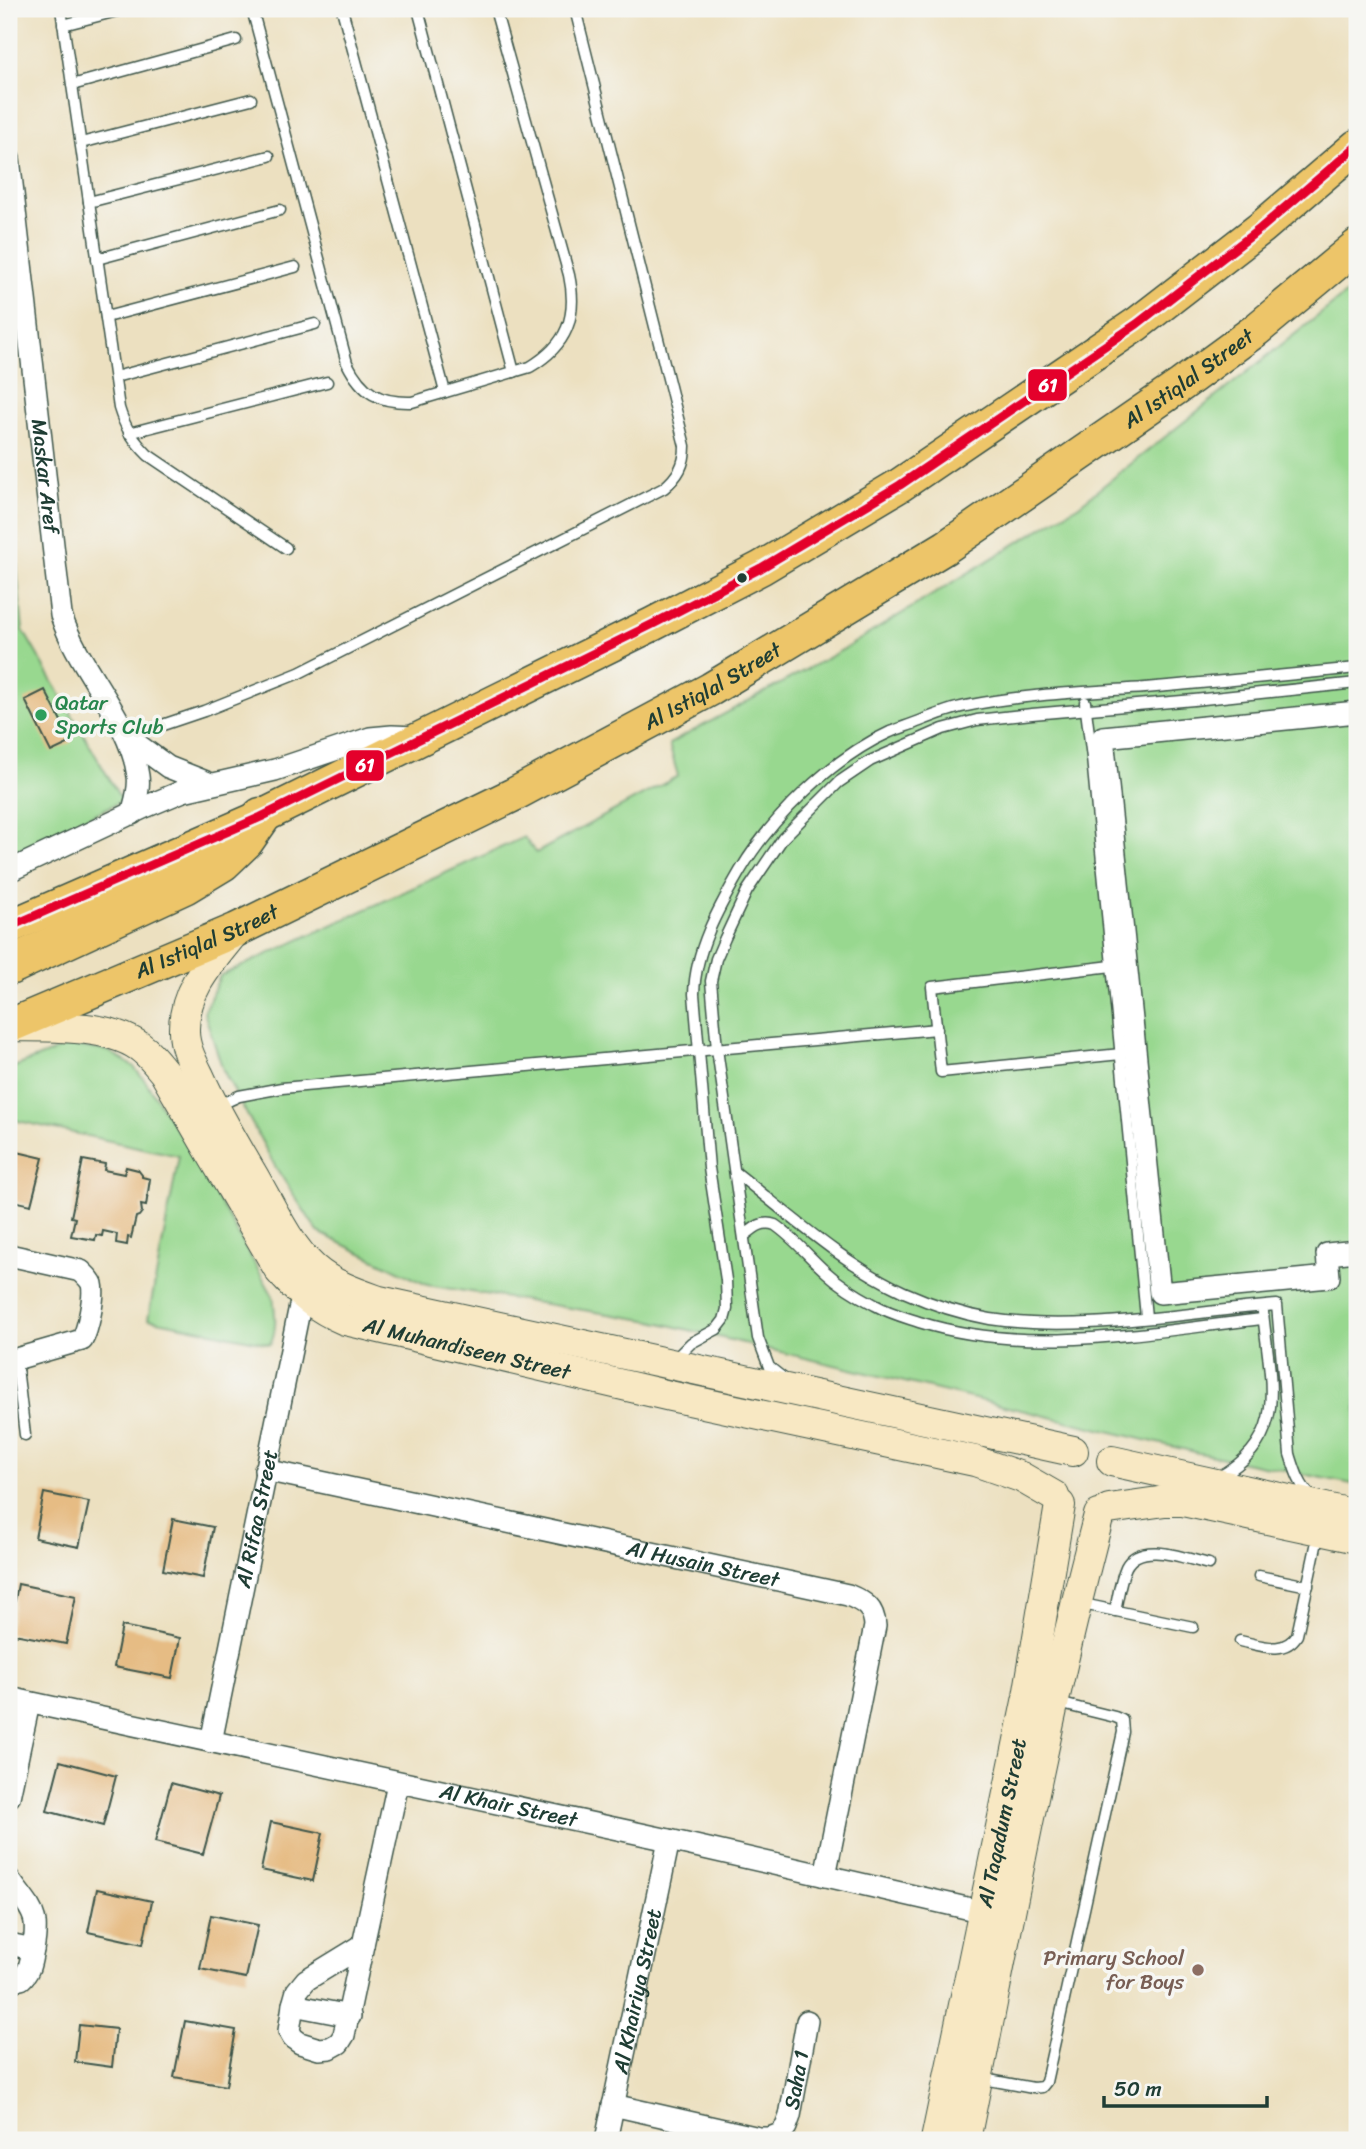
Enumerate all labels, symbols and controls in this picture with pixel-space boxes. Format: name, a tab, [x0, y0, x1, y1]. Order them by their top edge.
street label: Al Istiqlal Street	[1114, 317, 1264, 439]
line badge: 61	[1027, 368, 1068, 402]
text: 61	[1038, 369, 1057, 402]
street label: Maskar Aref	[20, 417, 71, 538]
unlabelled marker	[735, 571, 749, 585]
street label: Al Istiqlal Street	[636, 631, 791, 741]
place label: Qatar Sports Club	[55, 684, 164, 746]
marker: Qatar Sports Club	[33, 707, 49, 723]
line badge: 61	[345, 749, 385, 782]
text: 61	[355, 749, 374, 782]
street label: Al Istiqlal Street	[128, 892, 287, 990]
street label: Al Muhandiseen Street	[358, 1306, 576, 1392]
street label: Al Rifaa Street	[224, 1446, 289, 1592]
street label: Al Husain Street	[622, 1529, 784, 1599]
street label: Al Taqadum Street	[966, 1735, 1038, 1912]
street label: Al Khair Street	[435, 1772, 582, 1839]
street label: Al Khairiya Street	[601, 1905, 673, 2078]
place label: Primary School for Boys	[1043, 1939, 1185, 2001]
marker: Primary School for Boys	[1190, 1962, 1206, 1978]
street label: Saha 1	[772, 2047, 820, 2113]
scale bar	[1104, 2065, 1266, 2109]
text: 50 m	[1114, 2070, 1162, 2108]

